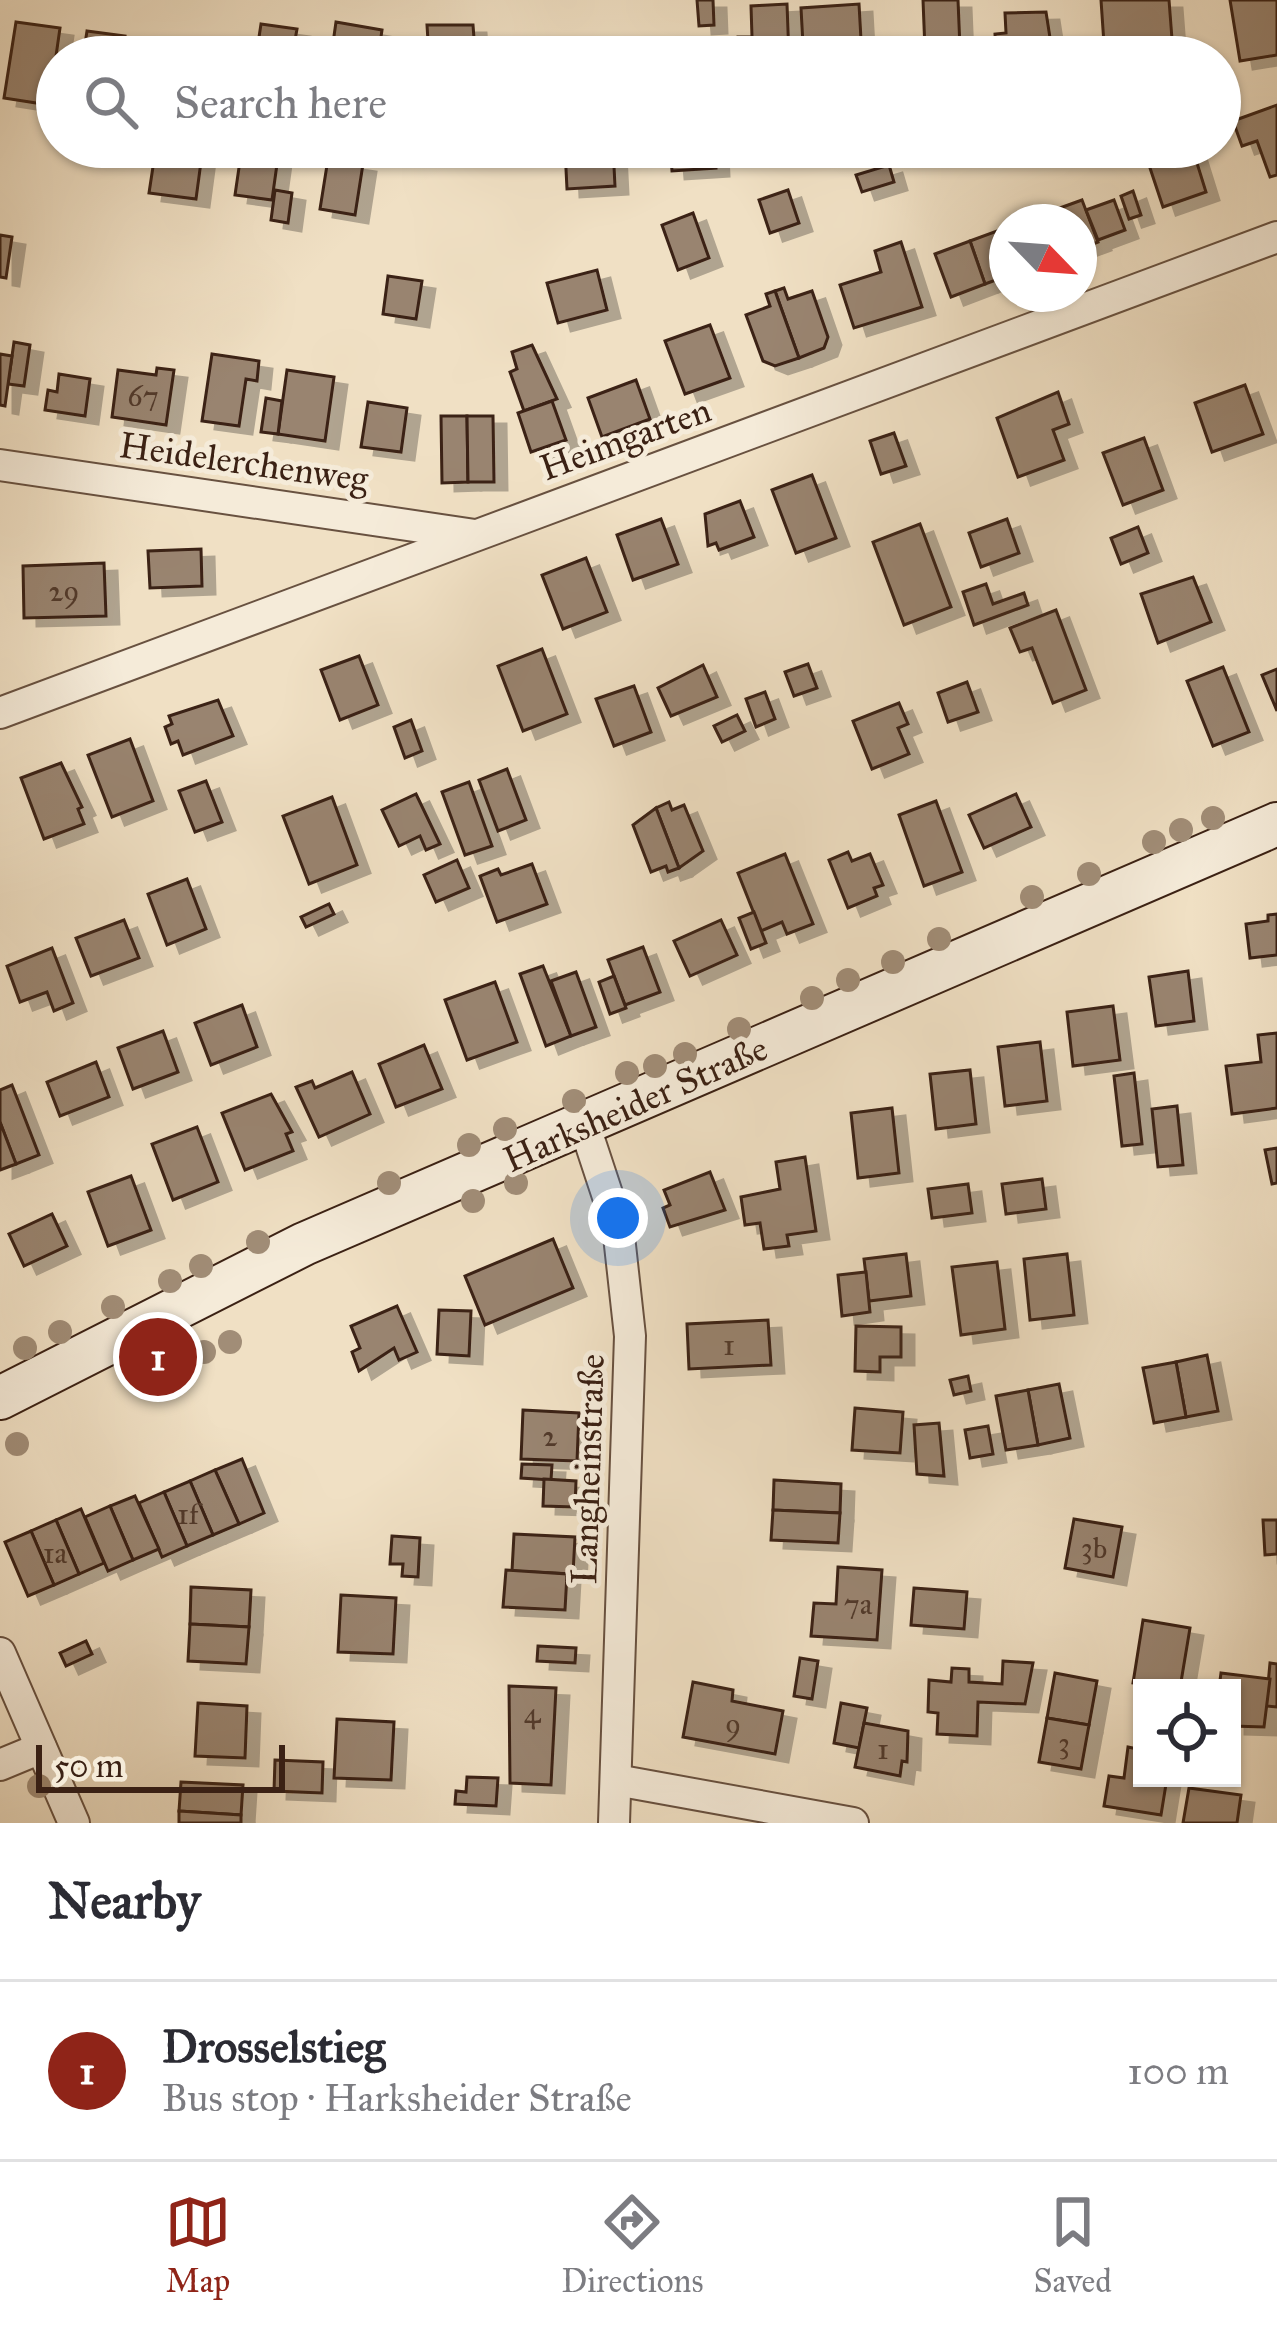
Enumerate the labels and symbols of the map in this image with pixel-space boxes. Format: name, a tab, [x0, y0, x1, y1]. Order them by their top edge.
north arrow	[989, 204, 1097, 312]
house number: 67	[127, 378, 159, 414]
street label: Heimgarten	[534, 388, 717, 490]
street label: Heidelerchenweg	[117, 423, 371, 501]
house number: 29	[49, 573, 79, 610]
street label: Harksheider Straße	[497, 1026, 774, 1182]
your location	[588, 1188, 648, 1248]
pin: 1	[119, 1312, 197, 1402]
house number: 1	[723, 1327, 735, 1363]
street label: Langheinstraße	[562, 1353, 614, 1585]
house number: 2	[543, 1418, 558, 1454]
house number: 1f	[177, 1496, 204, 1532]
house number: 3b	[1081, 1530, 1107, 1566]
house number: 1a	[43, 1535, 68, 1571]
house number: 7a	[844, 1586, 873, 1622]
house number: 4	[524, 1695, 542, 1731]
house number: 9	[725, 1706, 741, 1743]
house number: 3	[1058, 1725, 1070, 1761]
house number: 1	[877, 1731, 889, 1767]
scale bar	[36, 1739, 285, 1792]

